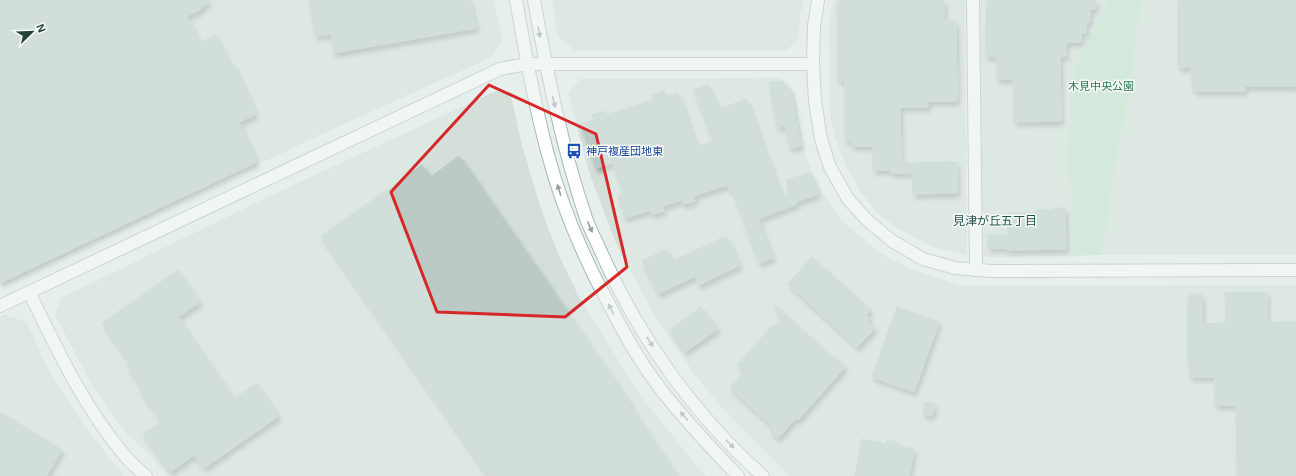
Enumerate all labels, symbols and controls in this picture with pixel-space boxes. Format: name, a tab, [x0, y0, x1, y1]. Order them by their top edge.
north arrow	[12, 12, 52, 52]
text: N	[34, 22, 48, 34]
one-way arrow	[537, 26, 543, 38]
park label: 木見中央公園	[1068, 80, 1134, 92]
one-way arrow	[552, 96, 558, 109]
bus stop icon: 神戸複産団地東	[565, 142, 583, 160]
place label: 神戸複産団地東	[586, 145, 663, 157]
one-way arrow	[556, 184, 562, 196]
district label: 見津が丘五丁目	[953, 214, 1037, 228]
one-way arrow	[587, 222, 593, 233]
one-way arrow	[608, 303, 614, 315]
one-way arrow	[646, 337, 654, 347]
one-way arrow	[679, 411, 688, 422]
one-way arrow	[725, 439, 735, 449]

